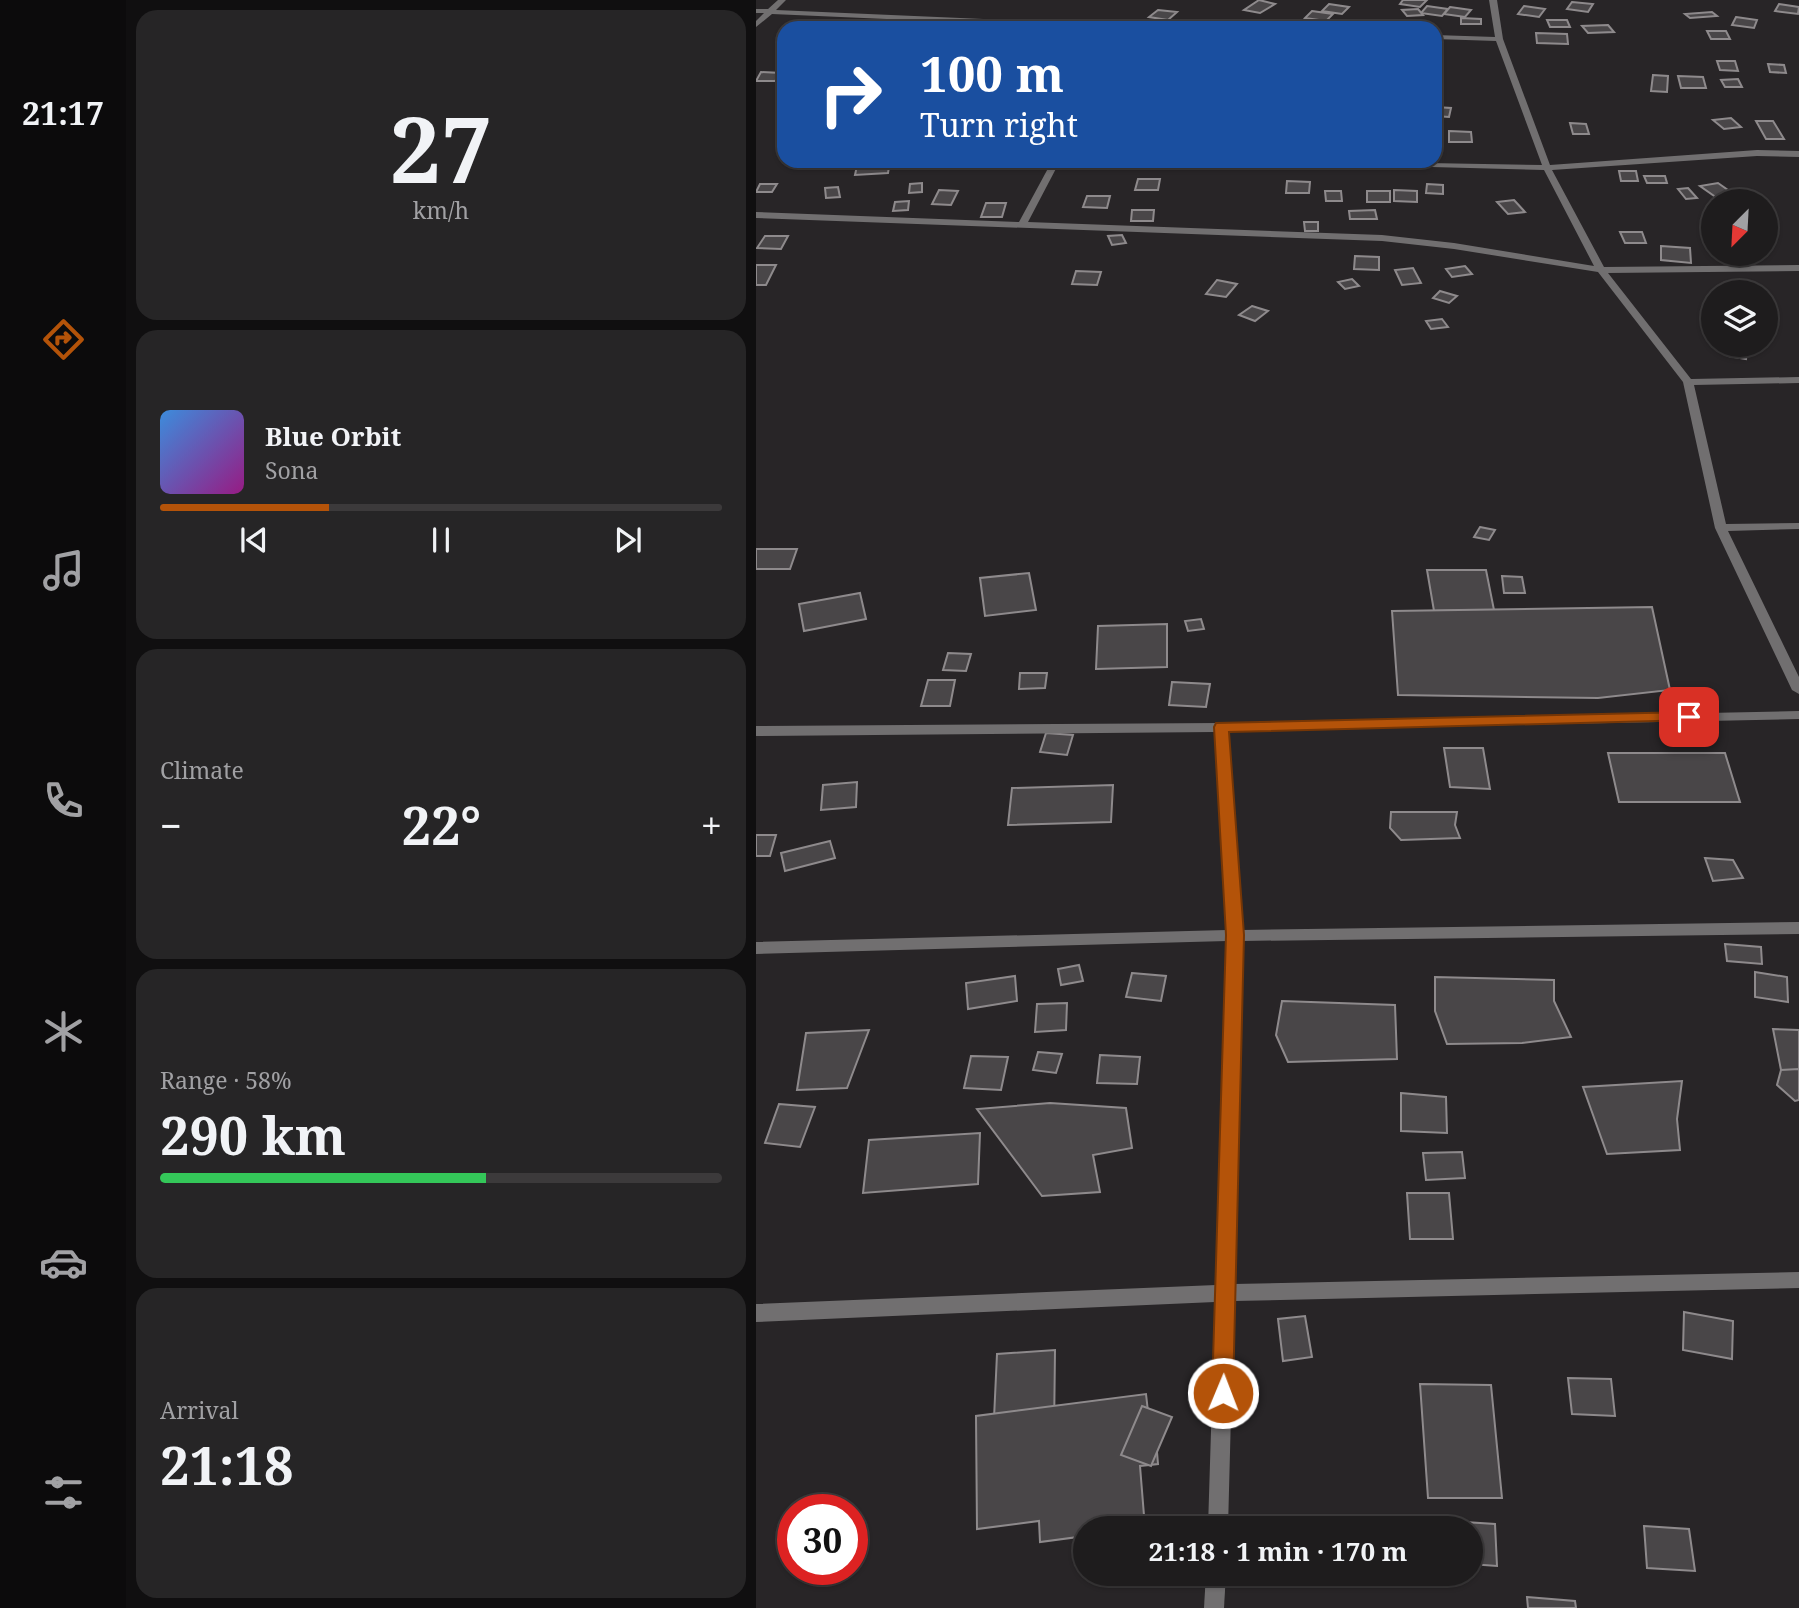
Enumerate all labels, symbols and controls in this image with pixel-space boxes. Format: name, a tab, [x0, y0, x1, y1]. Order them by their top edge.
text: 100 m	[920, 40, 1064, 106]
icon: right	[805, 49, 896, 140]
text: 27	[390, 86, 492, 210]
text: 21:17	[22, 91, 104, 134]
text: Turn right	[920, 103, 1078, 146]
north arrow	[1701, 189, 1778, 266]
map controls	[1701, 189, 1778, 357]
text: km/h	[413, 194, 469, 226]
button: layers	[1701, 280, 1778, 357]
icon: directions	[39, 315, 88, 364]
text: Blue Orbit	[265, 418, 401, 454]
text: Sona	[265, 454, 319, 486]
icon: previous	[235, 521, 273, 559]
icon: pause	[422, 521, 460, 559]
icon: next	[609, 521, 647, 559]
icon: music	[39, 546, 88, 595]
pin	[1659, 687, 1719, 747]
icon: arrive	[1670, 698, 1708, 736]
text: Climate	[160, 754, 244, 786]
icon: phone	[39, 776, 88, 825]
text: 22°	[402, 789, 481, 860]
text: −	[160, 799, 182, 851]
text: +	[701, 799, 722, 851]
icon: climate	[39, 1007, 88, 1056]
text: Range · 58%	[160, 1064, 292, 1096]
text: 290 km	[160, 1099, 346, 1170]
icon: car	[39, 1238, 88, 1287]
position arrow	[1186, 1356, 1260, 1430]
text: Arrival	[160, 1394, 239, 1426]
text: 21:18	[160, 1429, 293, 1500]
icon: filters	[39, 1468, 88, 1517]
speed limit sign: 30	[777, 1494, 868, 1585]
text: 21:18 · 1 min · 170 m	[1148, 1533, 1408, 1569]

